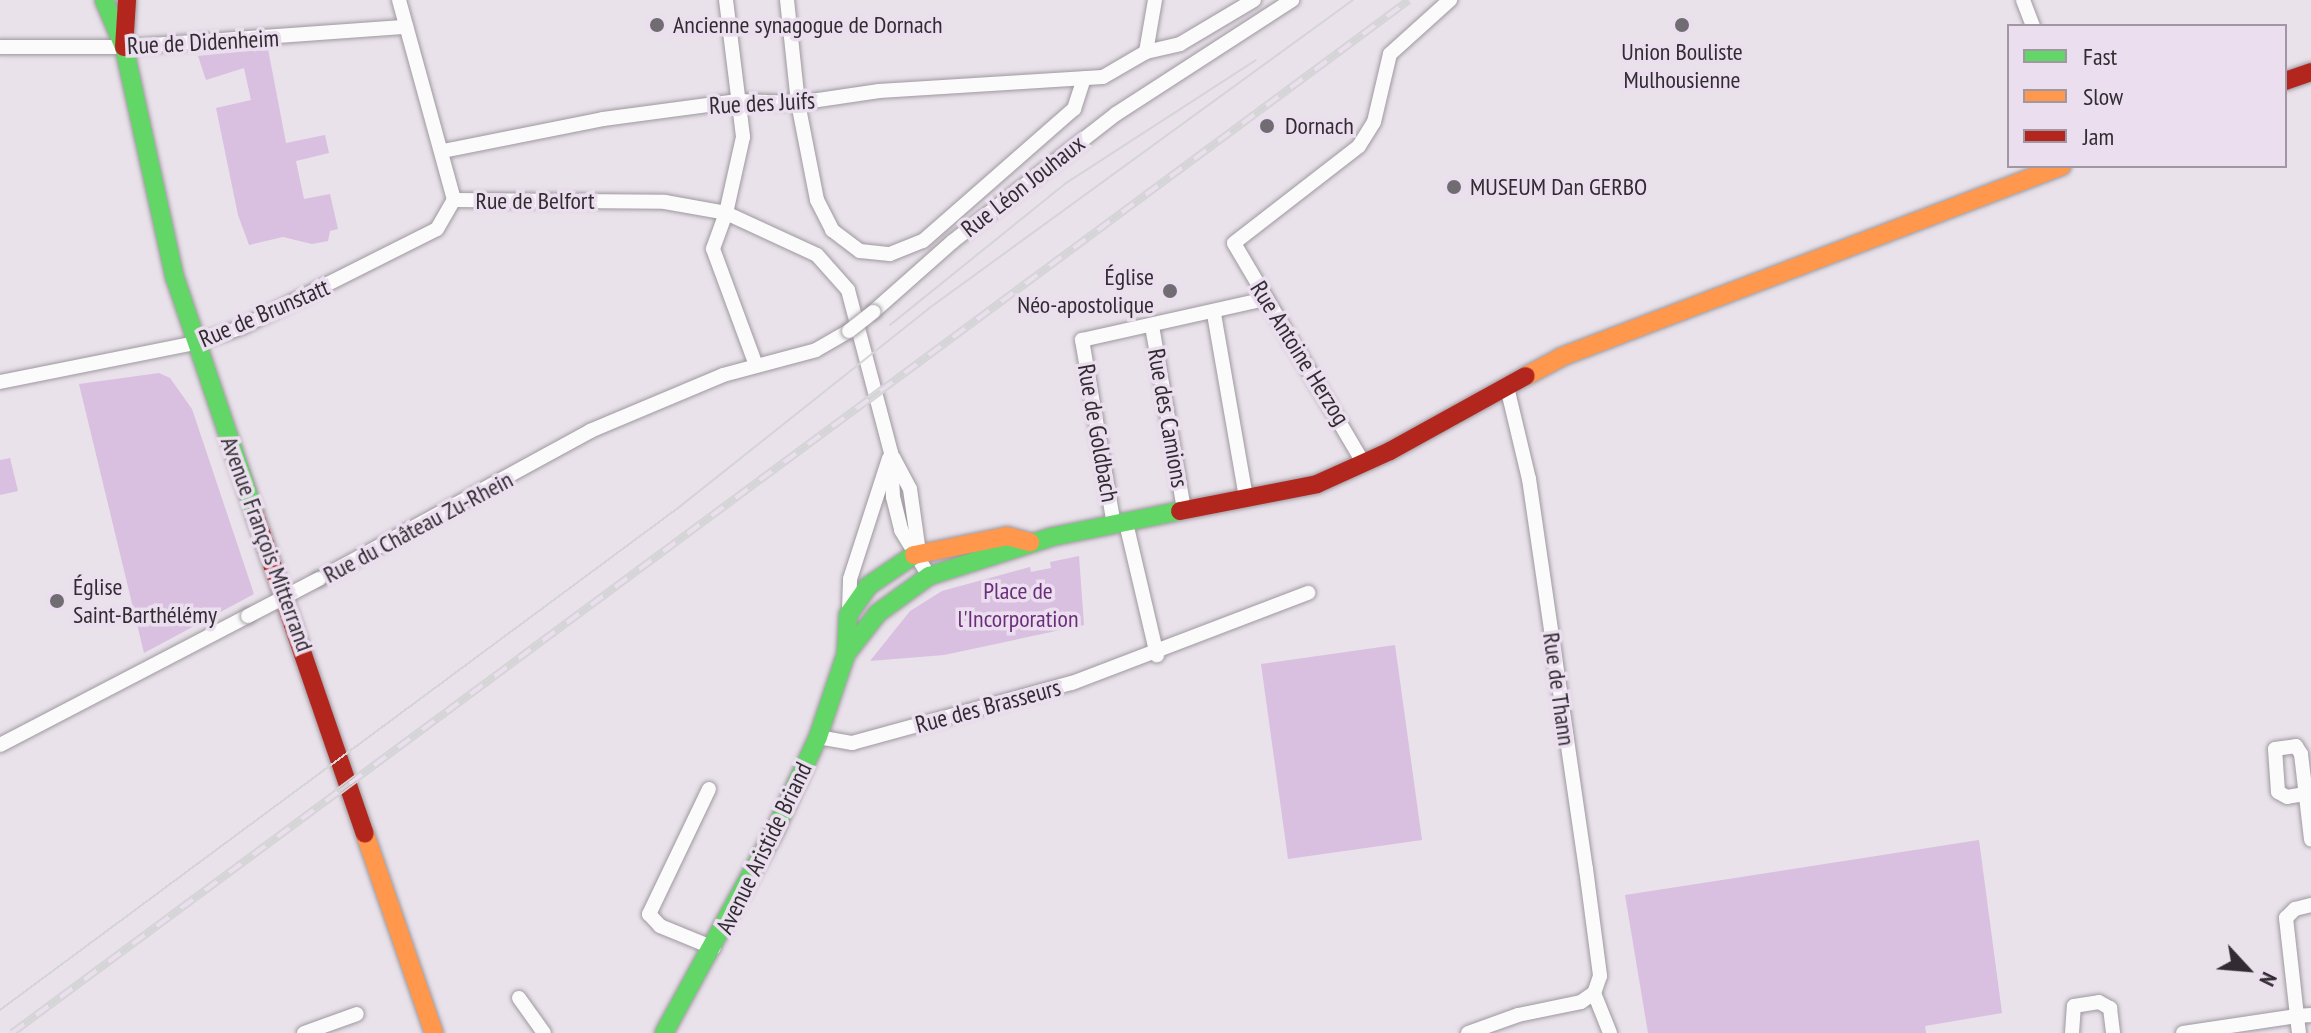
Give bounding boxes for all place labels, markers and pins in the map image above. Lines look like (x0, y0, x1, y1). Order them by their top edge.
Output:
place label: Ancienne synagogue de Dornach (673, 11, 943, 39)
marker: Ancienne synagogue de Dornach (648, 16, 666, 34)
marker: Union Bouliste Mulhousienne (1673, 16, 1691, 34)
place label: Union Bouliste Mulhousienne (1621, 38, 1743, 94)
place label: Dornach (1285, 112, 1354, 140)
marker: Dornach (1256, 115, 1278, 137)
place label: MUSEUM Dan GERBO (1470, 173, 1647, 201)
marker: MUSEUM Dan GERBO (1445, 178, 1463, 196)
place label: Église Néo-apostolique (1017, 263, 1154, 319)
marker: Église Néo-apostolique (1161, 282, 1179, 300)
place label: Église Saint-Barthélémy (73, 573, 217, 629)
marker: Église Saint-Barthélémy (48, 592, 66, 610)

